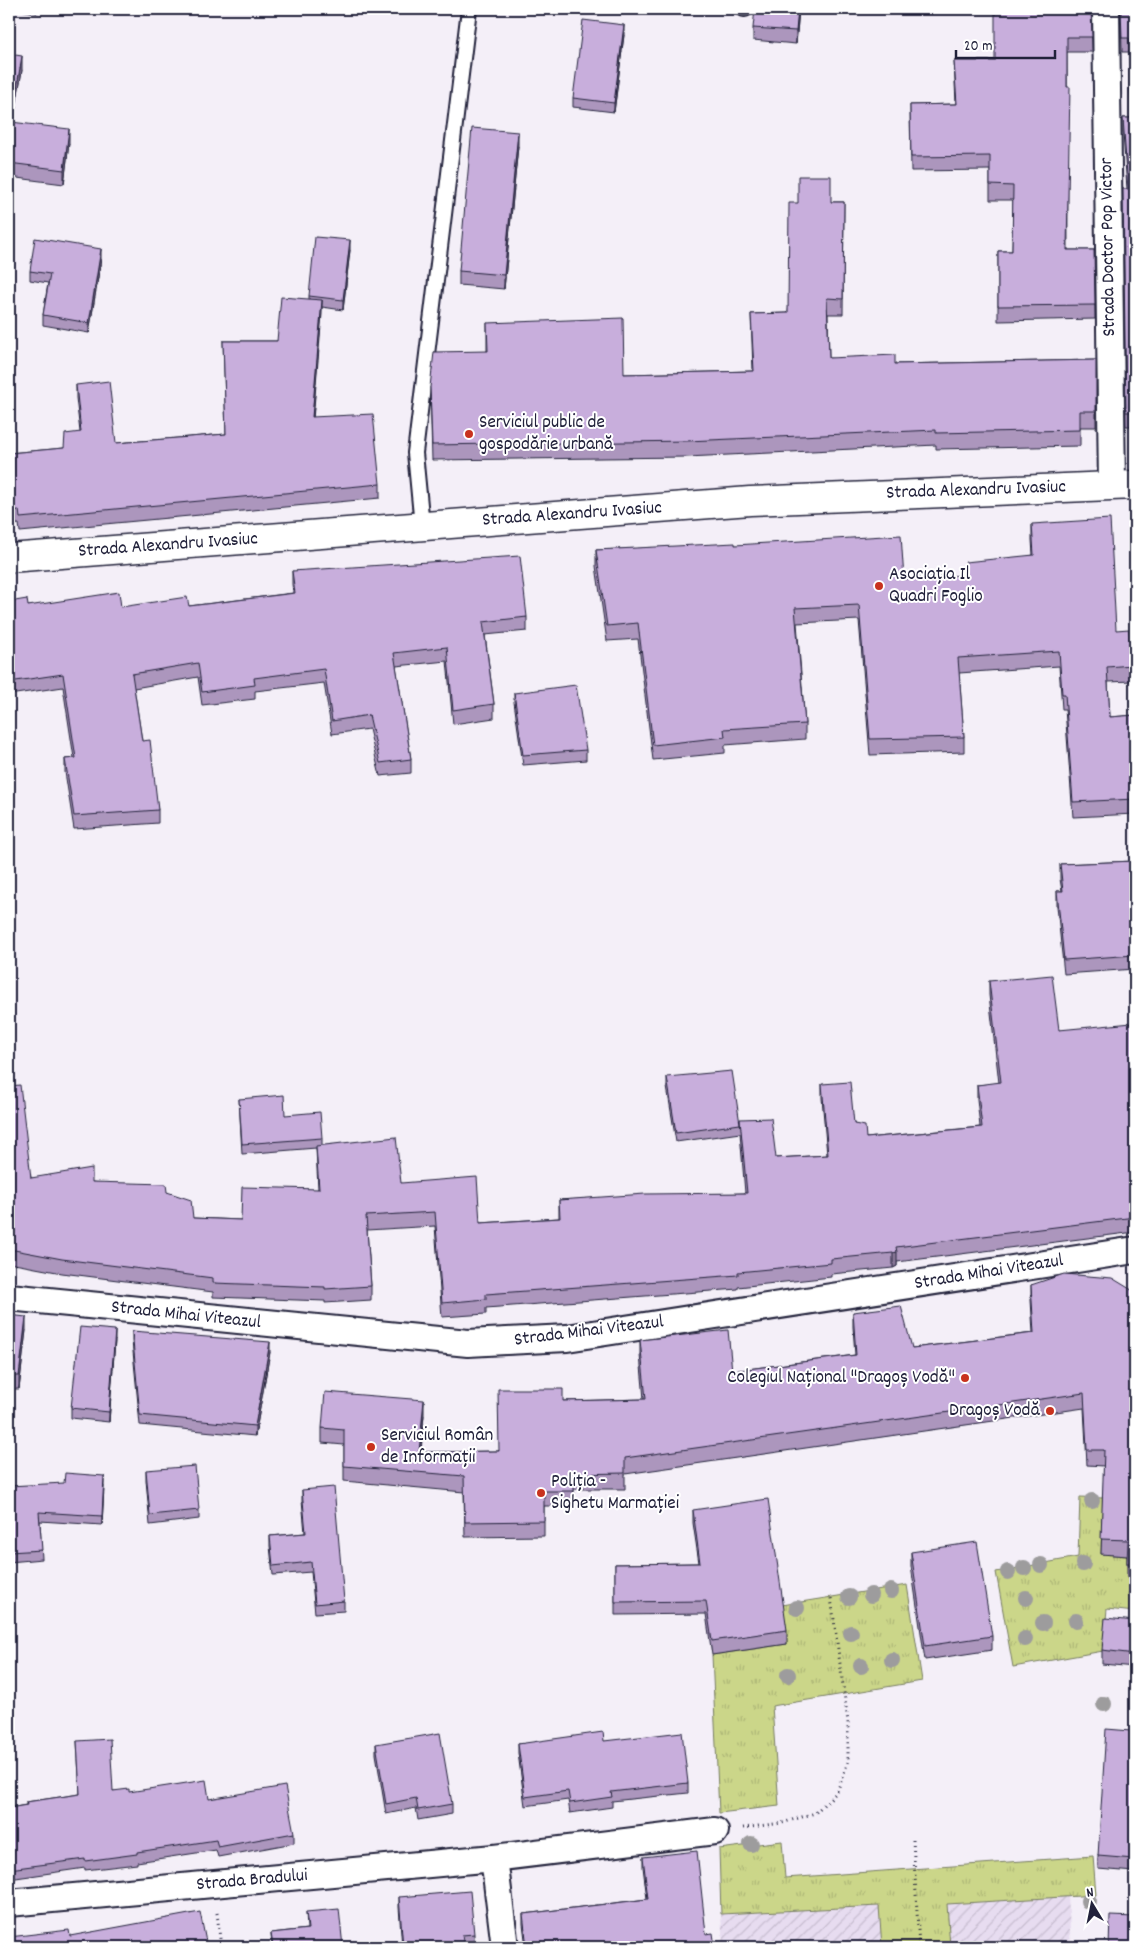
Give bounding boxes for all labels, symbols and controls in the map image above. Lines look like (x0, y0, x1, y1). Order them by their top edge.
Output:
scale bar (956, 28, 1055, 60)
text: 20 m (964, 36, 992, 58)
street label: Strada Doctor Pop Victor (1094, 157, 1124, 337)
place label: Serviciul public de gospodărie urbană (479, 410, 614, 459)
marker: Serviciul public de gospodărie urbană (463, 428, 475, 440)
street label: Strada Alexandru Ivasiuc (886, 474, 1066, 508)
street label: Strada Alexandru Ivasiuc (481, 495, 663, 535)
street label: Strada Alexandru Ivasiuc (77, 526, 259, 566)
place label: Asociația Il Quadri Foglio (889, 562, 983, 611)
marker: Asociația Il Quadri Foglio (873, 580, 885, 592)
street label: Strada Mihai Viteazul (913, 1248, 1066, 1298)
street label: Strada Mihai Viteazul (110, 1295, 263, 1337)
street label: Strada Mihai Viteazul (513, 1309, 666, 1355)
place label: Colegiul Național "Dragoș Vodă" (727, 1365, 955, 1392)
marker: Colegiul Național "Dragoș Vodă" (959, 1372, 971, 1384)
place label: Dragoș Vodă (949, 1398, 1041, 1425)
marker: Dragoș Vodă (1044, 1405, 1056, 1417)
place label: Serviciul Român de Informații (381, 1423, 493, 1472)
marker: Serviciul Român de Informații (365, 1441, 377, 1453)
place label: Poliția - Sighetu Marmației (551, 1469, 680, 1518)
marker: Poliția - Sighetu Marmației (535, 1487, 547, 1499)
street label: Strada Bradului (195, 1863, 309, 1899)
north arrow (1066, 1878, 1116, 1928)
text: N (1085, 1883, 1095, 1904)

